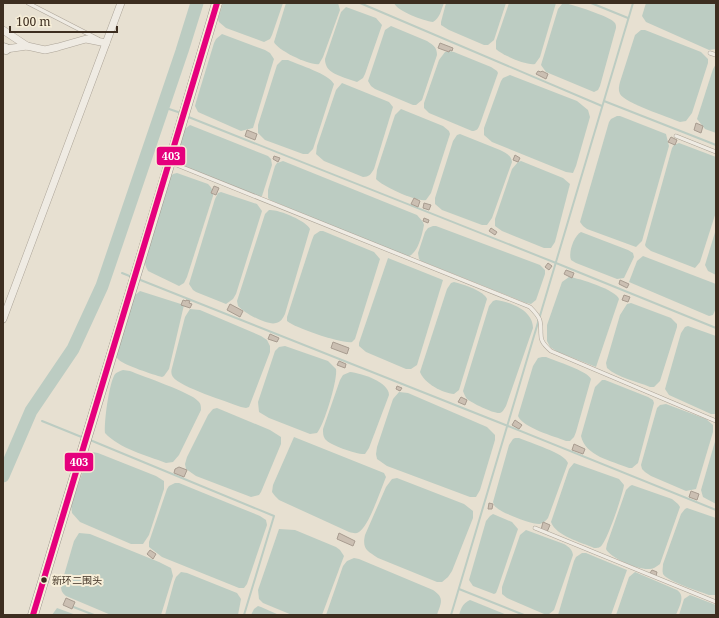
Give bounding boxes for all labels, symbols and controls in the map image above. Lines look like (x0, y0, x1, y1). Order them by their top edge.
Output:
scale bar (10, 8, 117, 34)
text: 100 m (16, 13, 51, 30)
line badge: 403 (156, 146, 186, 166)
text: 403 (162, 148, 180, 163)
line badge: 403 (64, 452, 94, 472)
text: 403 (70, 454, 88, 469)
place label: 新环二围头 (52, 573, 102, 587)
marker: 新环二围头 (39, 575, 49, 585)

